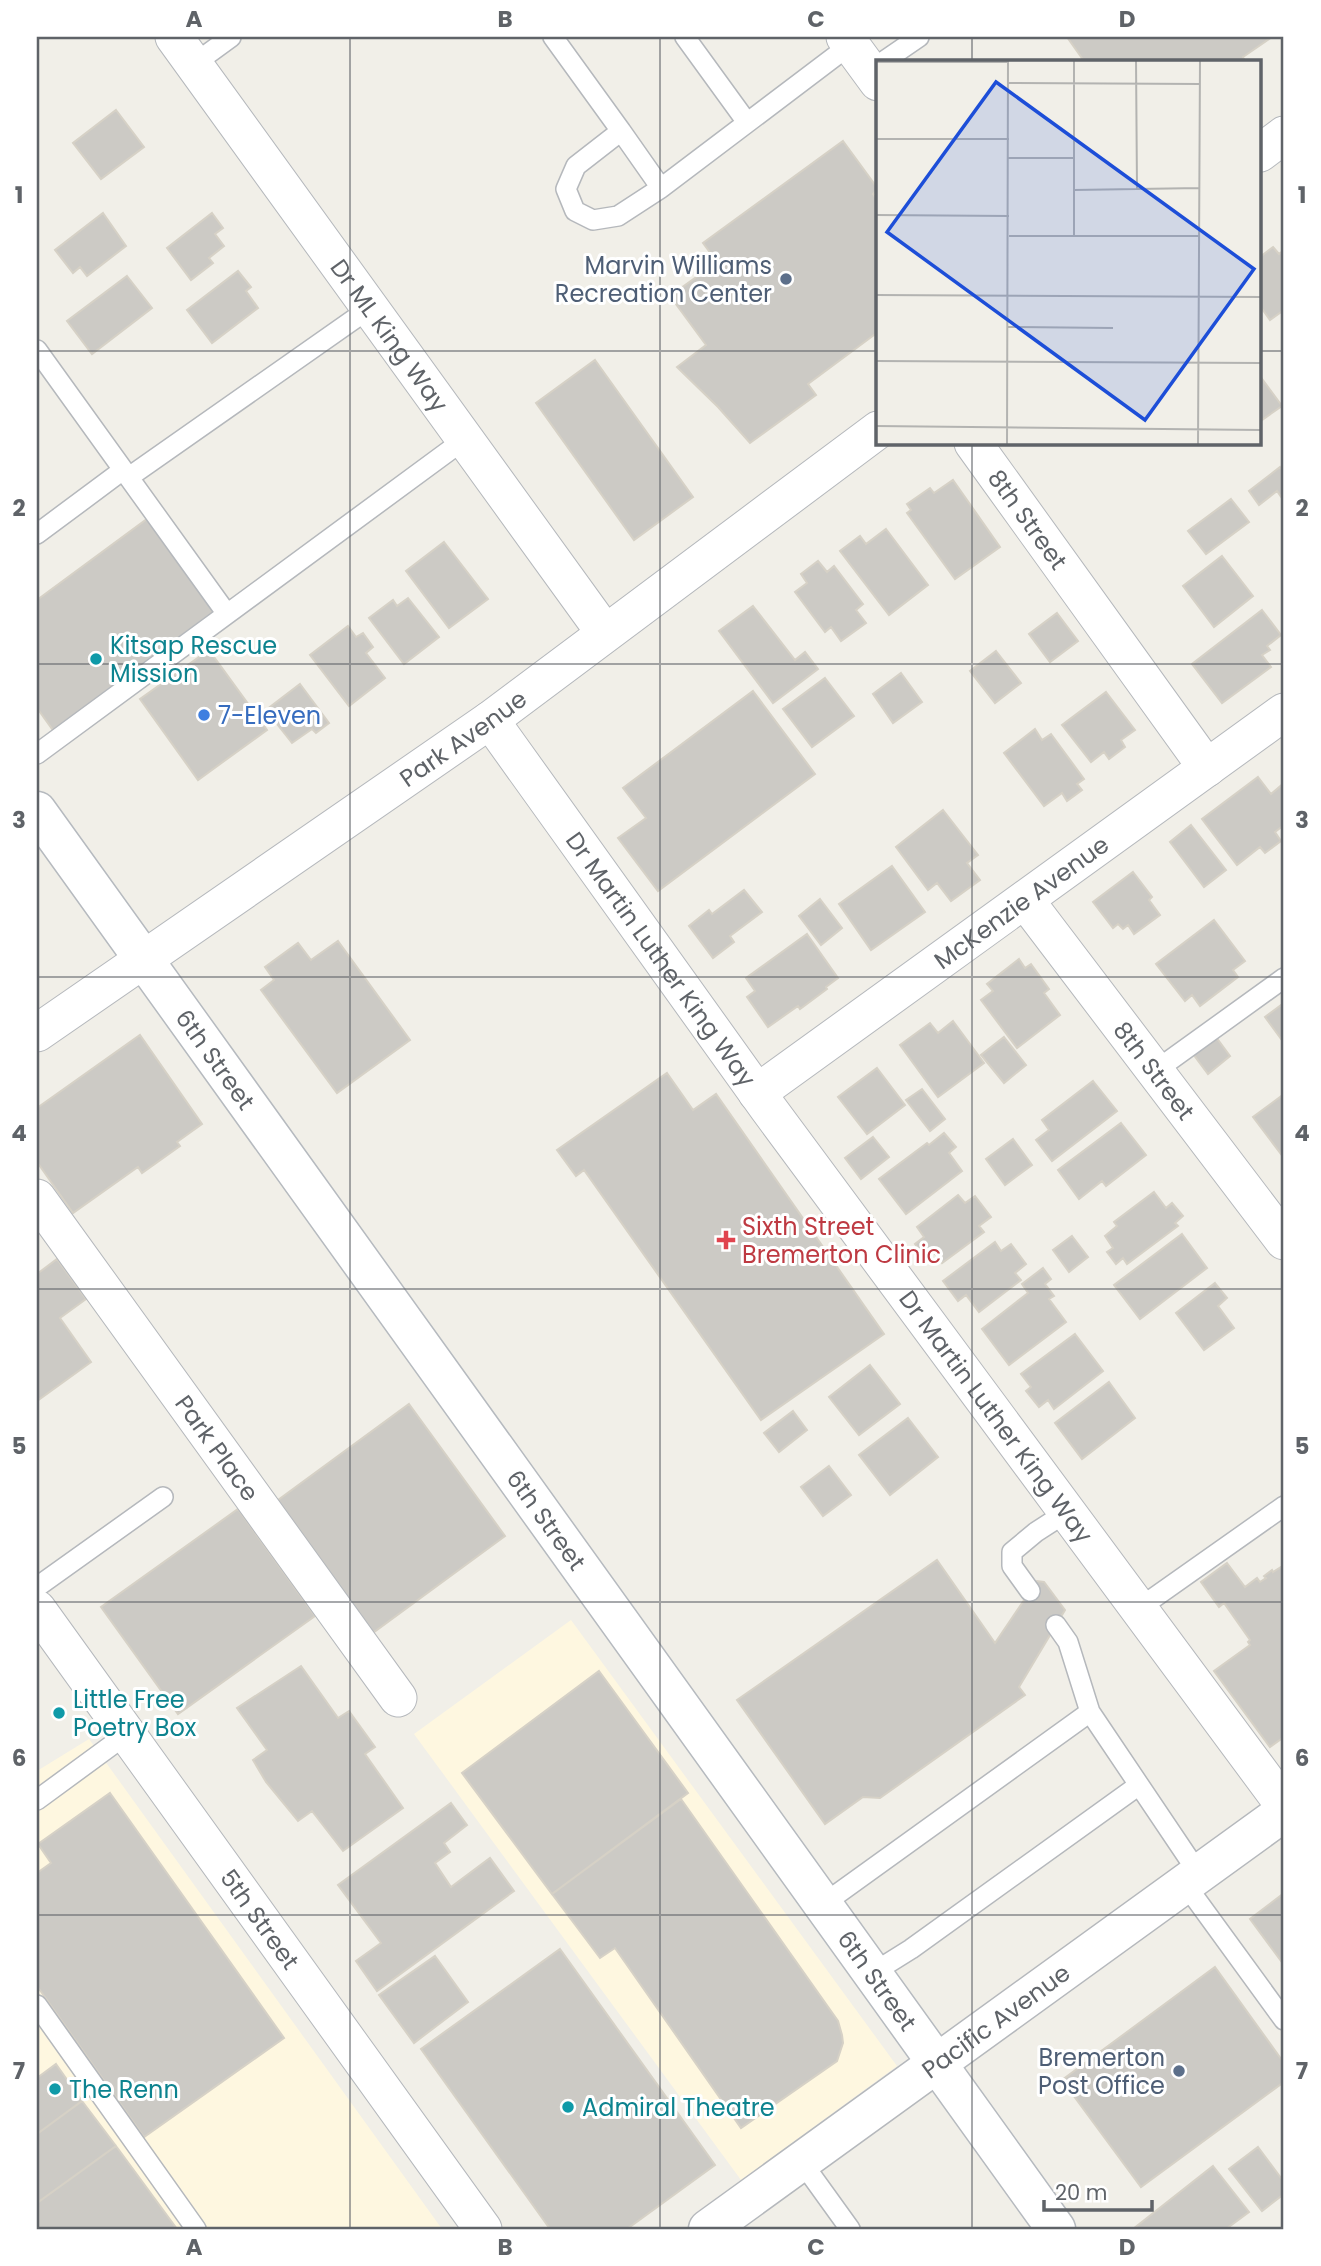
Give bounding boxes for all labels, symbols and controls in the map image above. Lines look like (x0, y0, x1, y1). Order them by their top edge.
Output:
text: A (186, 3, 203, 35)
text: B (497, 3, 513, 35)
text: C (807, 3, 825, 35)
text: D (1119, 3, 1135, 35)
inset map (876, 60, 1262, 444)
text: 1 (15, 179, 23, 211)
text: 1 (1298, 179, 1306, 211)
place label: Marvin Williams Recreation Center (555, 249, 772, 310)
street label: Dr ML King Way (323, 252, 456, 419)
marker: Marvin Williams Recreation Center (778, 271, 794, 287)
street label: 8th Street (981, 463, 1075, 576)
text: 2 (12, 492, 26, 524)
text: 2 (1295, 492, 1309, 524)
place label: Kitsap Rescue Mission (110, 629, 277, 690)
marker: Kitsap Rescue Mission (88, 651, 104, 667)
street label: Park Avenue (393, 682, 533, 794)
place label: 7-Eleven (218, 699, 321, 732)
marker: 7-Eleven (196, 707, 212, 723)
text: 3 (12, 804, 26, 836)
text: 3 (1295, 804, 1309, 836)
street label: Dr Martin Luther King Way (559, 825, 764, 1093)
street label: McKenzie Avenue (927, 828, 1115, 976)
street label: 6th Street (168, 1003, 263, 1116)
street label: 8th Street (1106, 1014, 1203, 1127)
text: 4 (11, 1117, 27, 1149)
text: 4 (1294, 1117, 1310, 1149)
place label: Sixth Street Bremerton Clinic (742, 1210, 941, 1271)
marker: Sixth Street Bremerton Clinic (716, 1230, 736, 1250)
street label: Dr Martin Luther King Way (892, 1283, 1101, 1550)
street label: Park Place (168, 1388, 267, 1507)
text: 5 (12, 1430, 26, 1462)
text: 5 (1295, 1430, 1309, 1462)
street label: 6th Street (499, 1463, 594, 1577)
place label: Little Free Poetry Box (73, 1683, 197, 1744)
marker: Little Free Poetry Box (51, 1705, 67, 1721)
text: 6 (12, 1742, 26, 1774)
text: 6 (1295, 1742, 1309, 1774)
street label: 5th Street (213, 1862, 307, 1976)
street label: 6th Street (830, 1924, 925, 2037)
street label: Pacific Avenue (915, 1956, 1076, 2086)
place label: Bremerton Post Office (1038, 2041, 1165, 2102)
text: 7 (13, 2055, 25, 2087)
text: 7 (1296, 2055, 1308, 2087)
marker: Bremerton Post Office (1171, 2063, 1187, 2079)
place label: The Renn (69, 2073, 179, 2106)
marker: The Renn (47, 2081, 63, 2097)
place label: Admiral Theatre (582, 2091, 775, 2124)
marker: Admiral Theatre (560, 2099, 576, 2115)
scale bar (1044, 2168, 1153, 2212)
text: 20 m (1055, 2178, 1108, 2207)
text: A (186, 2231, 203, 2263)
text: B (497, 2231, 513, 2263)
text: C (807, 2231, 825, 2263)
text: D (1119, 2231, 1135, 2263)

